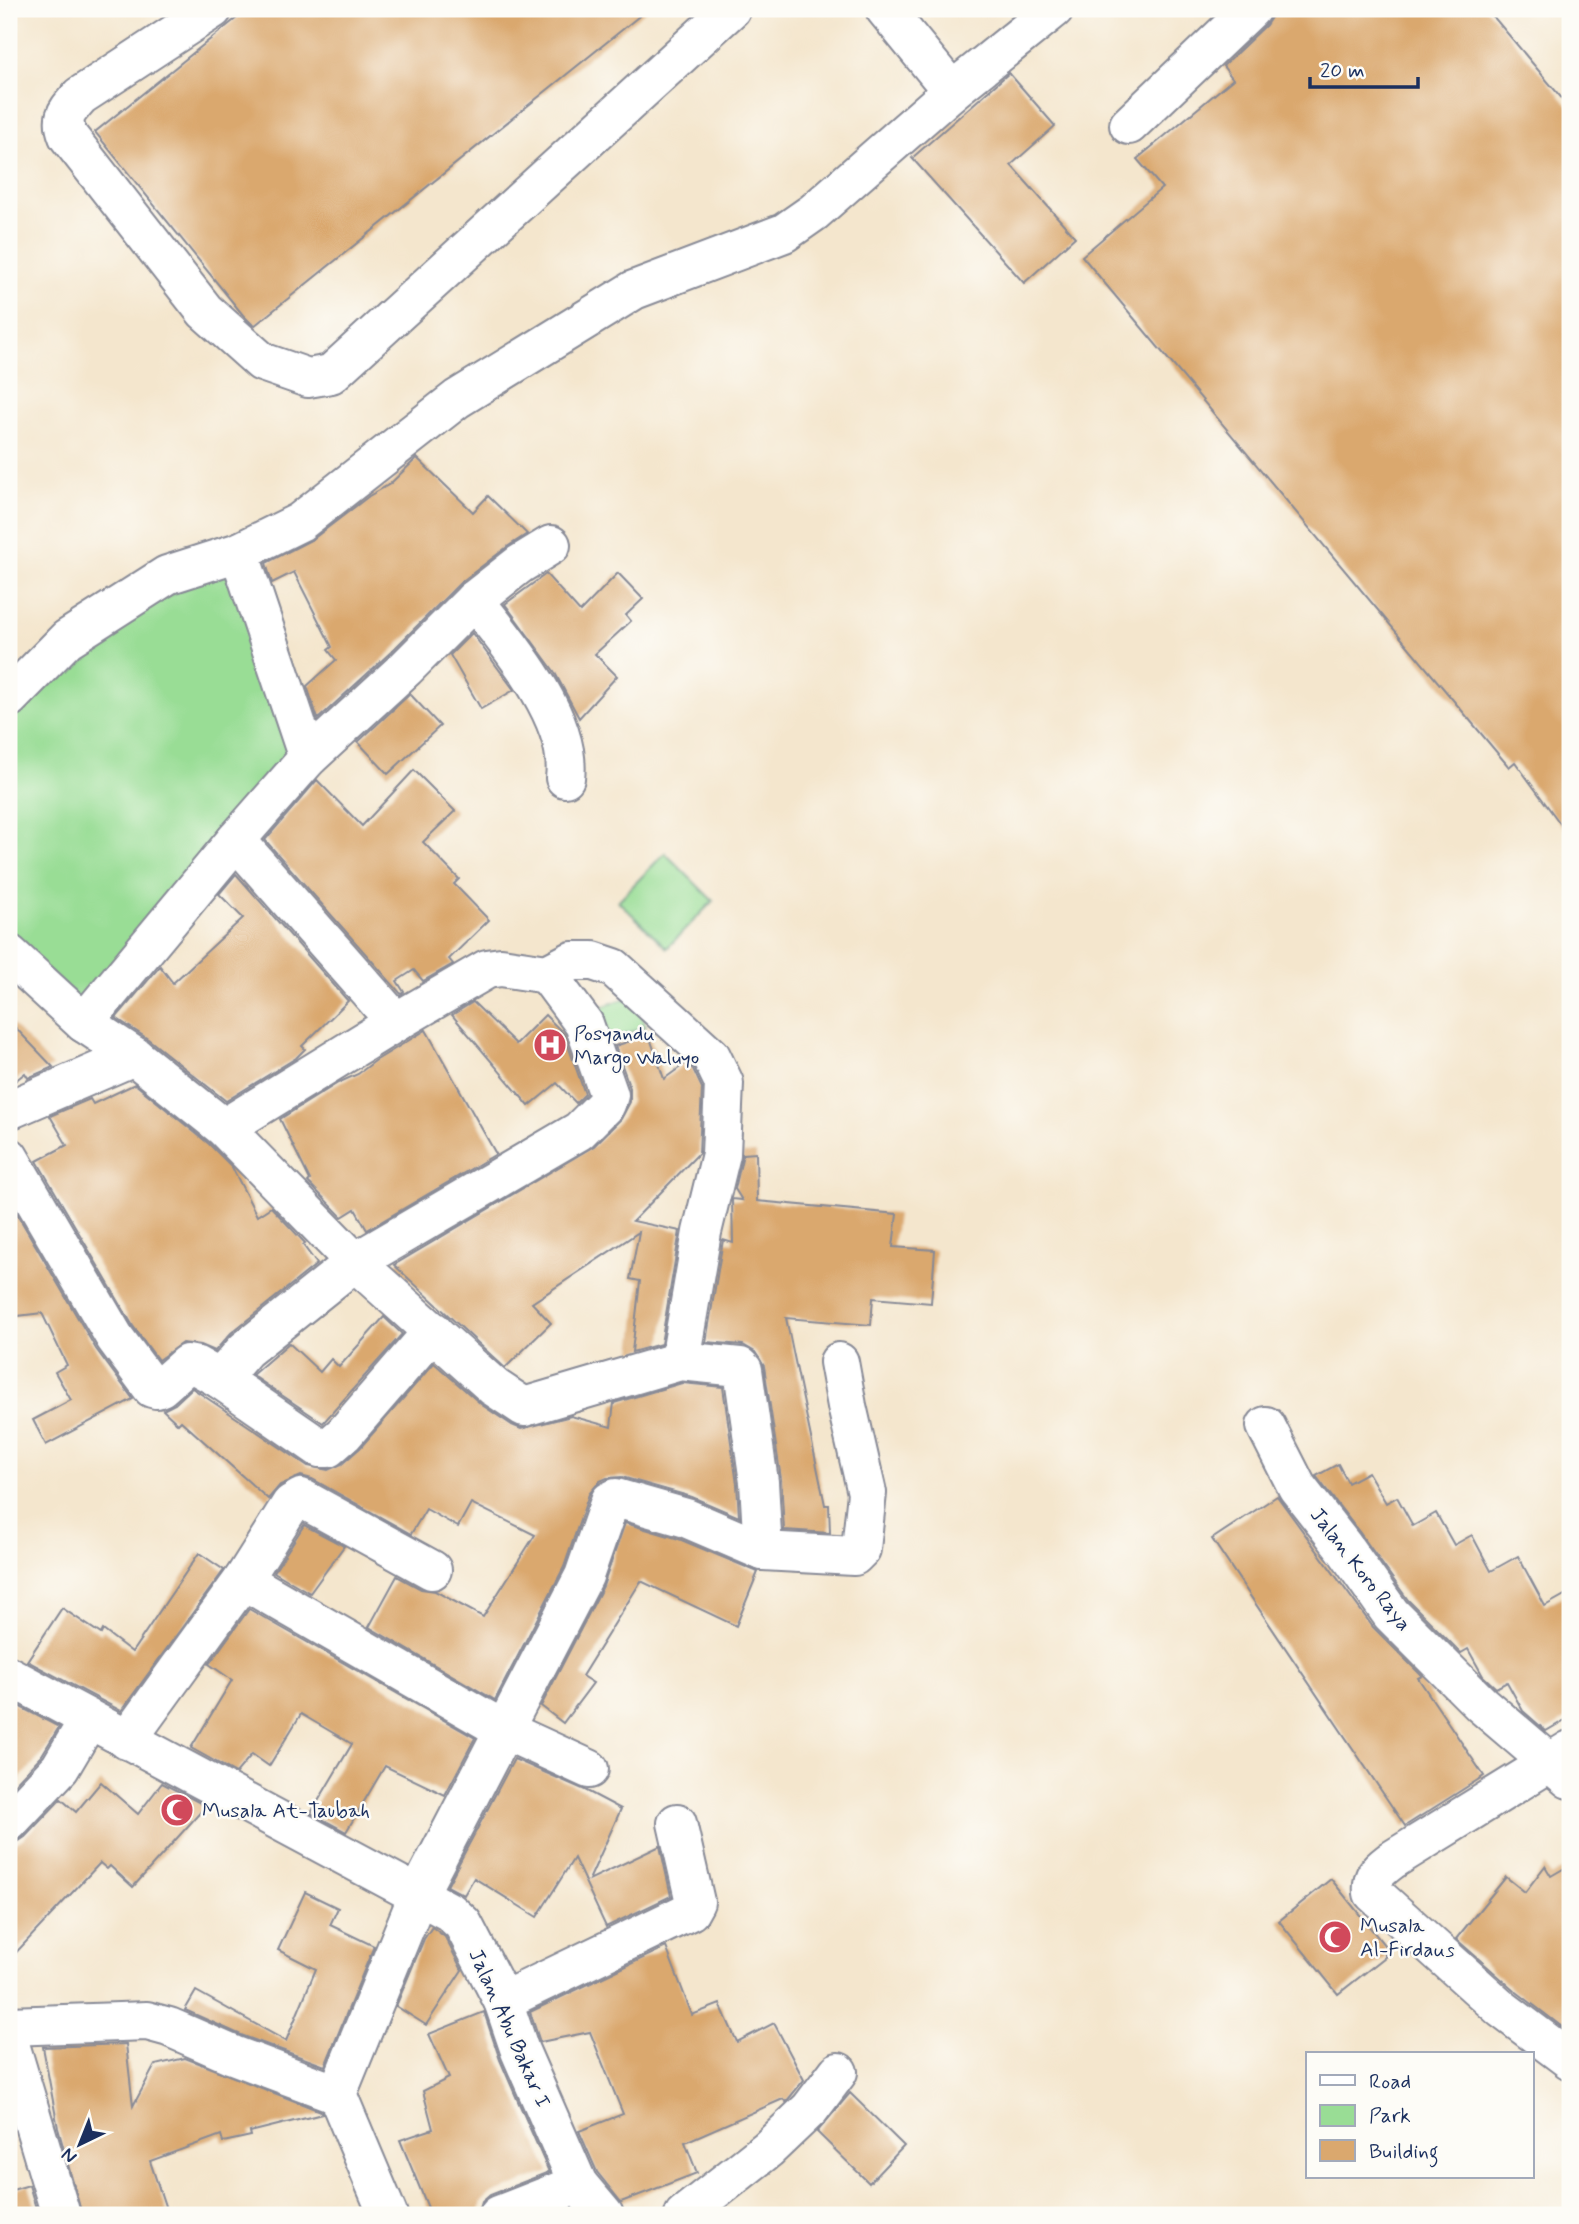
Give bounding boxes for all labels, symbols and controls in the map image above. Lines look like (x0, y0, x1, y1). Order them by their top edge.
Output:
scale bar (1310, 46, 1418, 90)
text: 20 m (1320, 57, 1365, 85)
place label: Posyandu Margo Waluyo (574, 1020, 699, 1073)
hospital icon: Posyandu Margo Waluyo (531, 1026, 569, 1064)
street label: Jalan Koro Raya (1303, 1502, 1417, 1637)
mosque icon: Musala At-Taubah (158, 1791, 196, 1829)
place label: Musala At-Taubah (202, 1797, 370, 1825)
place label: Musala Al-Firdaus (1360, 1912, 1455, 1964)
mosque icon: Musala Al-Firdaus (1316, 1918, 1354, 1956)
street label: Jalan Abu Bakar I (461, 1945, 557, 2112)
legend (1306, 2052, 1534, 2178)
text: Road (1369, 2068, 1411, 2096)
text: Park (1369, 2102, 1411, 2130)
north arrow (46, 2108, 116, 2178)
text: Building (1369, 2138, 1439, 2168)
text: N (56, 2142, 83, 2169)

